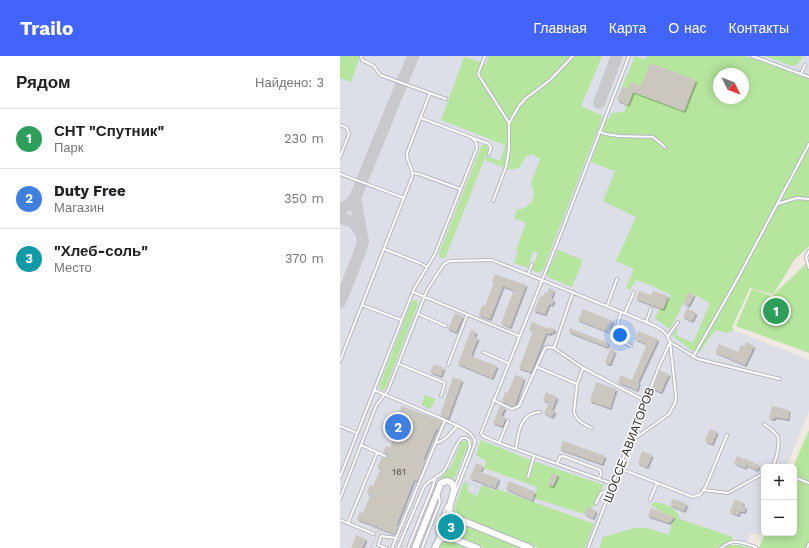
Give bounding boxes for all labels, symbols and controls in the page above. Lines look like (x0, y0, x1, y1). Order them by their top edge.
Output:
text: Trailo (20, 17, 73, 40)
text: Главная (534, 20, 587, 36)
text: Карта (609, 20, 646, 36)
text: О нас (668, 20, 707, 36)
text: Контакты (729, 20, 789, 36)
north arrow (713, 68, 749, 104)
text: Рядом (16, 72, 71, 92)
text: Найдено: 3 (255, 75, 324, 90)
text: СНТ "Спутник" (54, 122, 164, 140)
text: 1 (26, 131, 32, 146)
text: 230 m (284, 131, 324, 146)
text: Парк (54, 140, 84, 155)
text: Duty Free (54, 182, 126, 200)
text: 2 (25, 191, 33, 206)
text: 350 m (284, 191, 324, 206)
text: Магазин (54, 200, 104, 215)
text: "Хлеб-соль" (54, 242, 148, 260)
text: 3 (25, 251, 33, 266)
text: 370 m (285, 251, 324, 266)
text: Место (54, 260, 92, 275)
pin: 1 (763, 296, 789, 326)
your location (610, 325, 630, 345)
street label: ШОССЕ АВИАТОРОВ (600, 385, 658, 505)
pin: 2 (385, 412, 411, 442)
map controls (761, 464, 797, 536)
button: + (761, 464, 797, 500)
house number: 161 (392, 466, 406, 477)
button: − (761, 500, 797, 536)
pin: 3 (438, 512, 464, 542)

